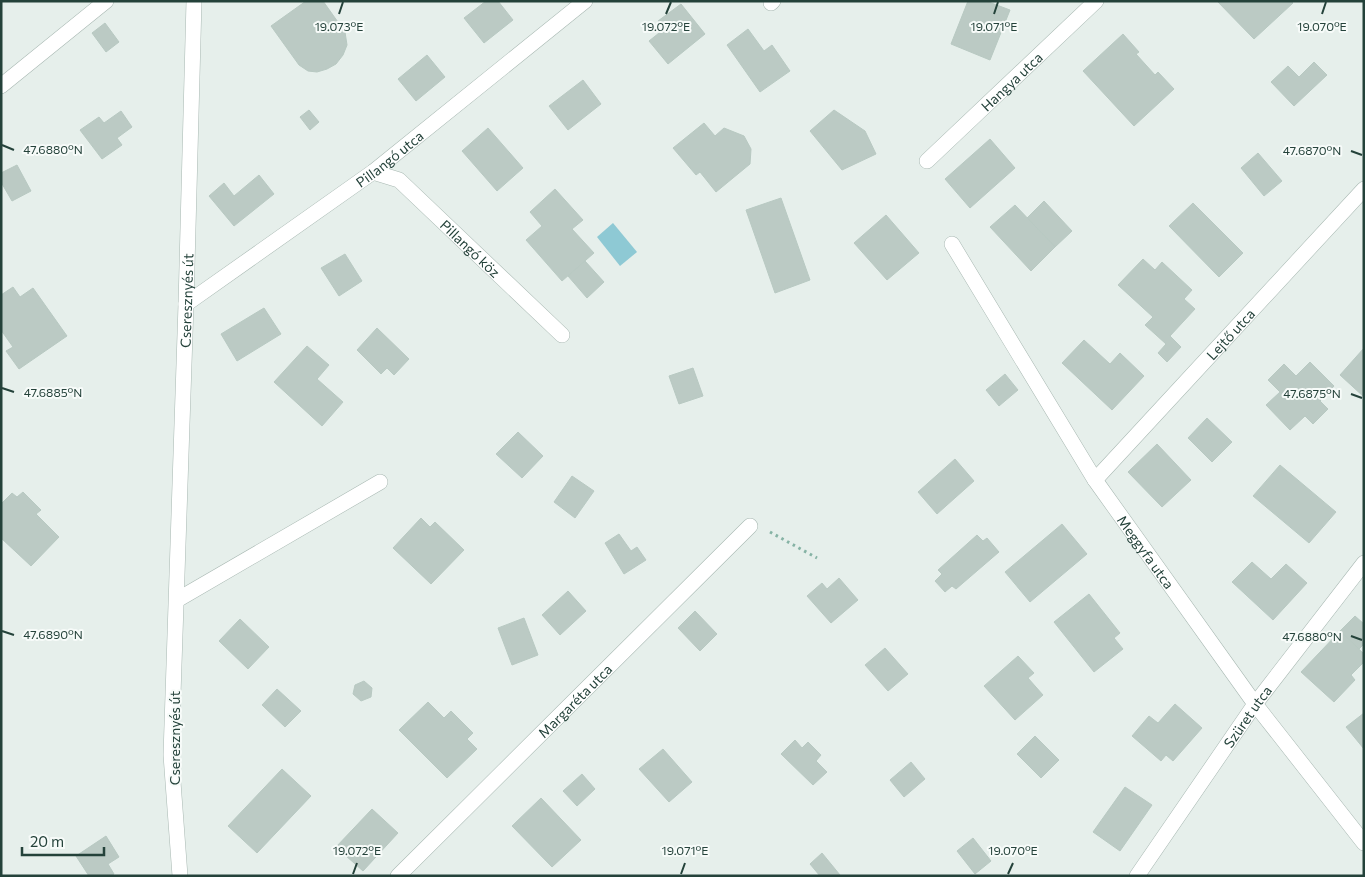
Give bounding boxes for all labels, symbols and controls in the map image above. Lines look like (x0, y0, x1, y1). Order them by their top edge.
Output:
text: 19.073°E (315, 19, 363, 33)
text: 19.072°E (642, 19, 690, 33)
text: 19.071°E (971, 19, 1017, 33)
text: 19.070°E (1297, 19, 1347, 33)
street label: Hangya utca (977, 48, 1046, 114)
street label: Pillangó utca (352, 127, 426, 190)
text: 47.6880°N (23, 142, 83, 156)
text: 47.6870°N (1283, 143, 1341, 157)
street label: Pillangó köz (437, 216, 504, 280)
street label: Cseresznyés út (176, 253, 196, 348)
street label: Lejtő utca (1202, 305, 1258, 363)
text: 47.6885°N (24, 385, 82, 399)
text: 47.6875°N (1283, 386, 1341, 400)
street label: Meggyfa utca (1114, 512, 1178, 592)
text: 47.6890°N (23, 627, 83, 641)
text: 47.6880°N (1282, 629, 1342, 643)
street label: Margaréta utca (534, 660, 615, 741)
street label: Szüret utca (1219, 682, 1275, 750)
street label: Cseresznyés út (166, 691, 183, 785)
scale bar (22, 824, 105, 856)
text: 20 m (30, 832, 64, 850)
text: 19.072°E (333, 843, 381, 857)
text: 19.071°E (662, 843, 708, 857)
text: 19.070°E (988, 843, 1038, 857)

